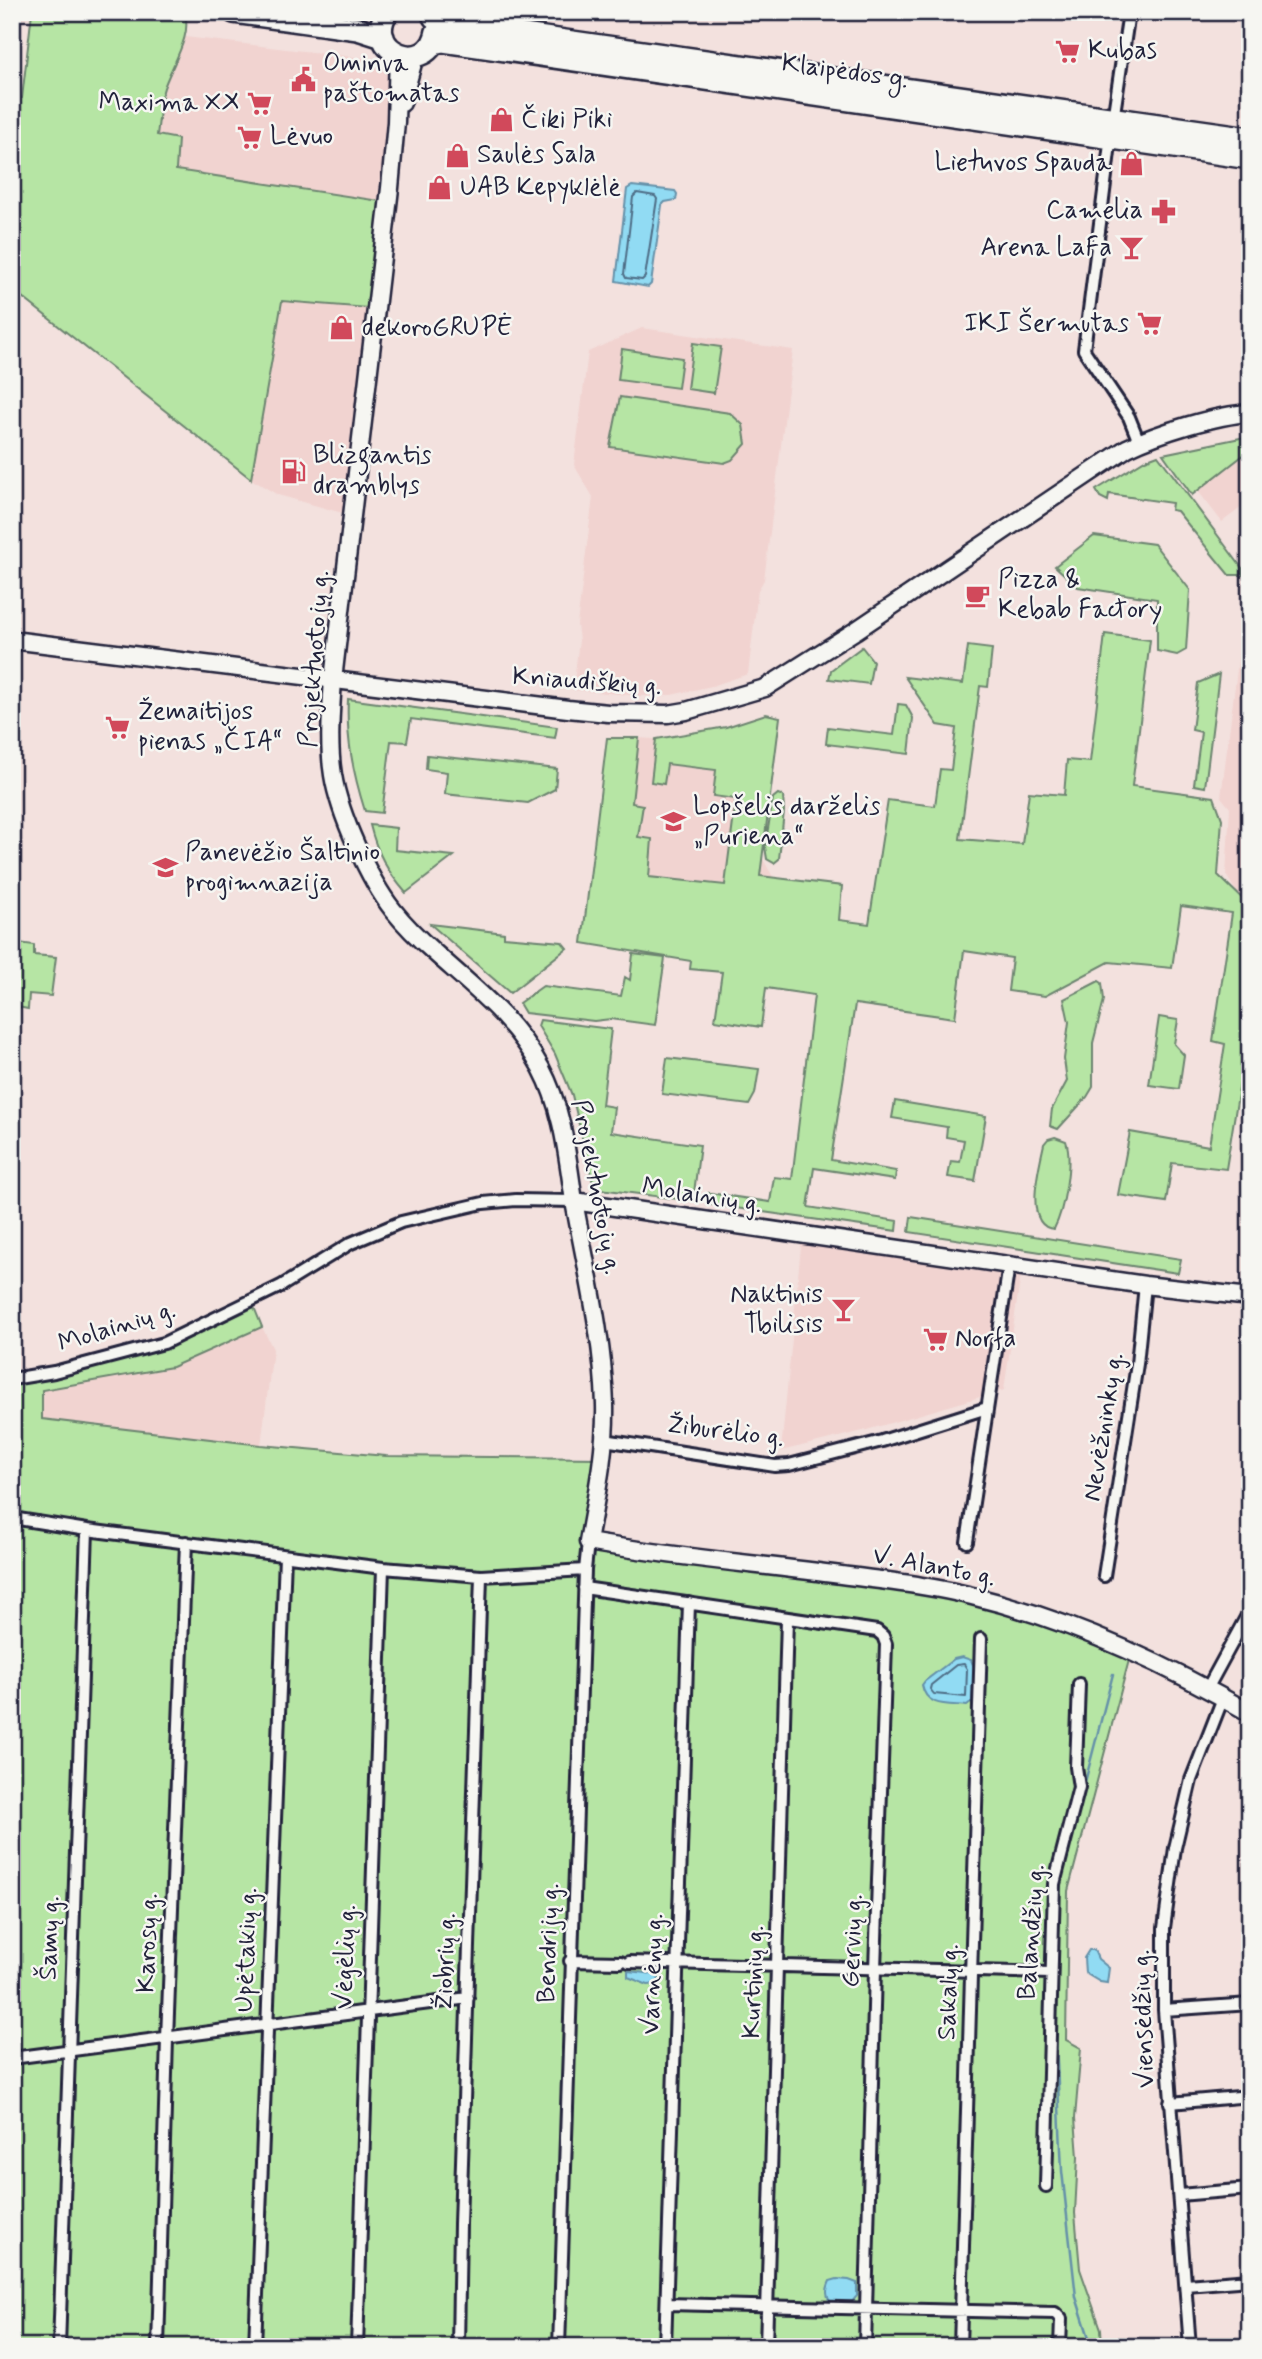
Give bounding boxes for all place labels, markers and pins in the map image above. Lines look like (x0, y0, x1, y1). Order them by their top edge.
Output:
place label: Kubas (1088, 34, 1157, 68)
supermarket icon: Kubas (1054, 37, 1082, 65)
place label: Ominva paštomatas (323, 47, 459, 111)
public building icon: Ominva paštomatas (289, 65, 317, 93)
place label: Maxima XX (99, 86, 240, 120)
supermarket icon: Maxima XX (246, 89, 274, 117)
place label: Čiki Piki (521, 103, 612, 137)
shop icon: Čiki Piki (487, 106, 515, 134)
place label: Lėvuo (270, 120, 333, 154)
supermarket icon: Lėvuo (236, 123, 264, 151)
place label: Saulės Sala (477, 138, 596, 172)
shop icon: Saulės Sala (443, 141, 471, 169)
place label: Lietuvos Spauda (934, 146, 1111, 180)
shop icon: Lietuvos Spauda (1117, 149, 1145, 177)
place label: UAB Kepyklėlė (460, 171, 621, 205)
shop icon: UAB Kepyklėlė (426, 174, 454, 202)
place label: Camelia (1046, 194, 1143, 228)
pharmacy icon: Camelia (1149, 197, 1177, 225)
place label: Arena LaFa (980, 231, 1112, 265)
bar icon: Arena LaFa (1118, 234, 1146, 262)
place label: IKI Šermutas (964, 307, 1129, 341)
supermarket icon: IKI Šermutas (1135, 310, 1163, 338)
place label: dekoroGRUPĖ (362, 311, 512, 345)
shop icon: dekoroGRUPĖ (328, 314, 356, 342)
place label: Blizgantis dramblys (313, 439, 431, 503)
fuel station icon: Blizgantis dramblys (279, 457, 307, 485)
place label: Pizza & Kebab Factory (998, 563, 1162, 627)
cafe icon: Pizza & Kebab Factory (964, 581, 992, 609)
place label: Žemaitijos pienas „ČIA“ (138, 695, 282, 759)
supermarket icon: Žemaitijos pienas „ČIA“ (104, 713, 132, 741)
place label: Lopšelis darželis „Puriena“ (693, 790, 881, 854)
school or university icon: Lopšelis darželis „Puriena“ (659, 808, 687, 836)
place label: Panevėžio Šaltinio progimnazija (185, 836, 380, 900)
school or university icon: Panevėžio Šaltinio progimnazija (151, 854, 179, 882)
place label: Naktinis Tbilisis (730, 1278, 823, 1342)
bar icon: Naktinis Tbilisis (829, 1296, 857, 1324)
place label: Norfa (955, 1322, 1016, 1356)
supermarket icon: Norfa (921, 1325, 949, 1353)

